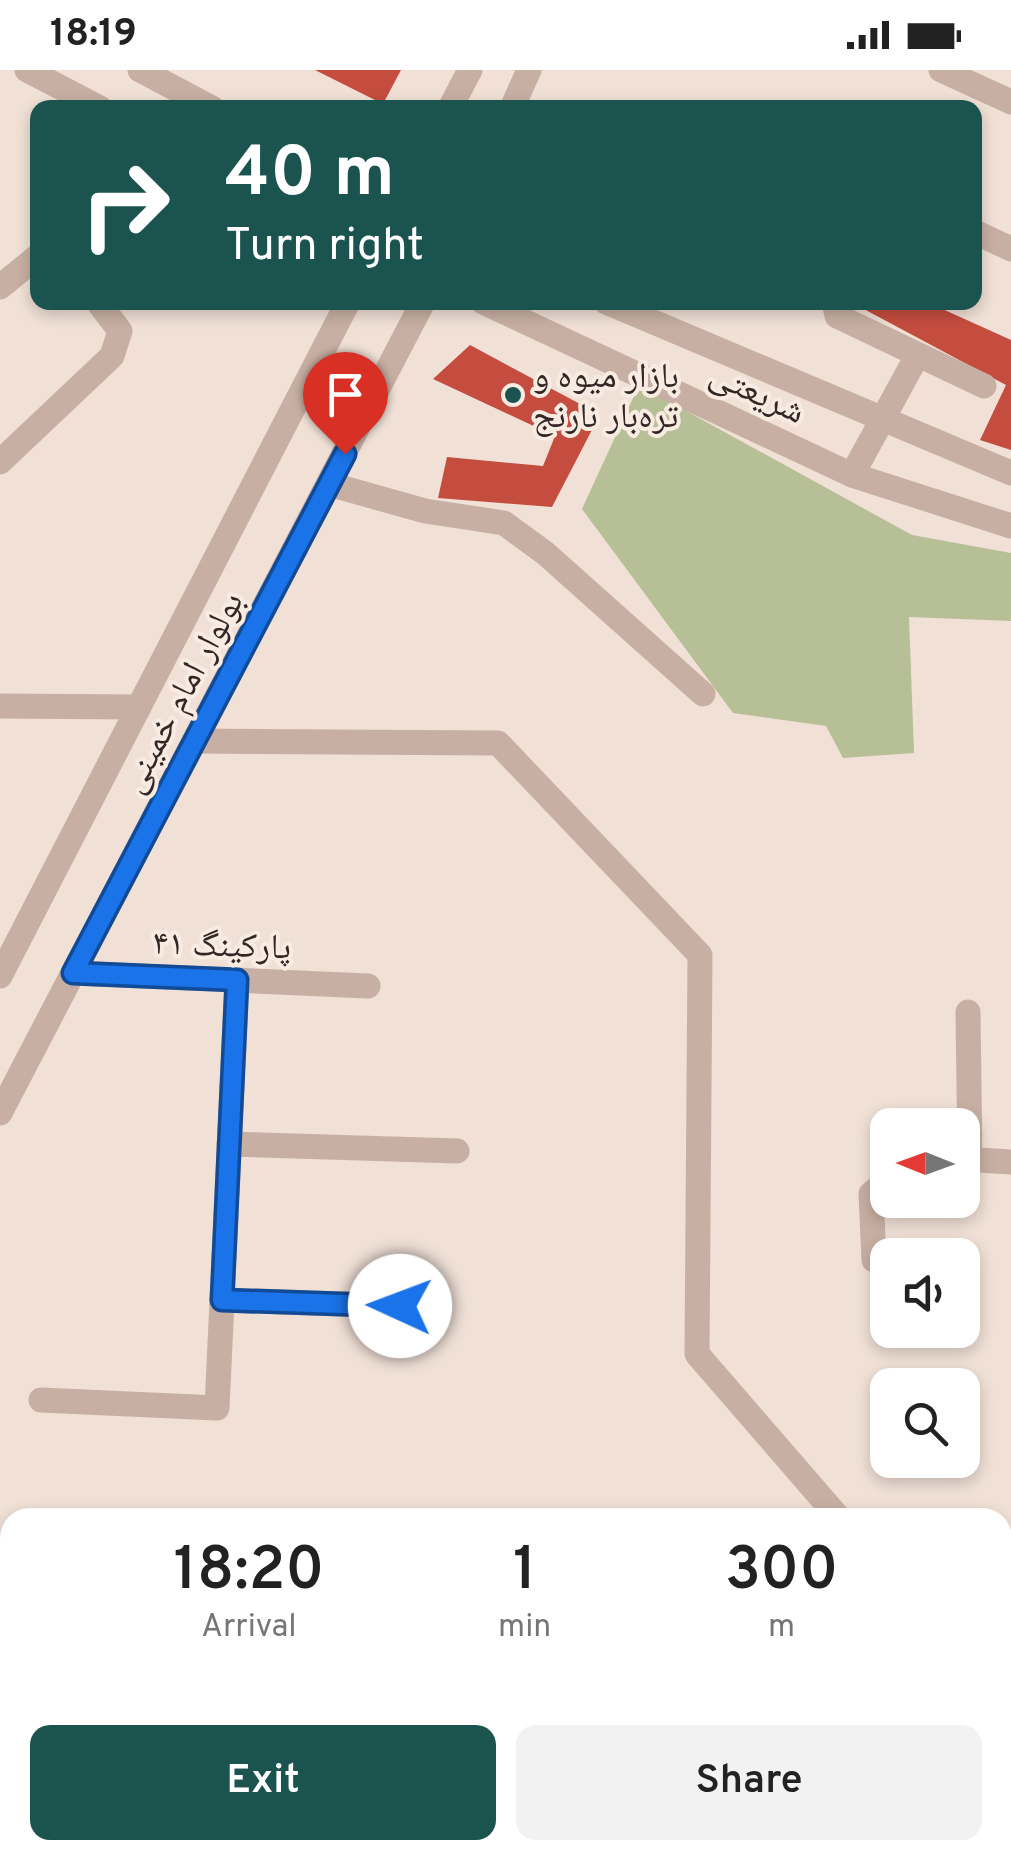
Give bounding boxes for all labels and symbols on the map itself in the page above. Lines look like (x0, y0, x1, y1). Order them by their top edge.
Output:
pin (303, 352, 388, 455)
street label: شریعتی (702, 354, 811, 436)
place label: بازار میوه و تره‌بار نارنج (533, 356, 679, 440)
marker: بازار میوه و تره‌بار نارنج (502, 384, 524, 406)
street label: بولوار امام خمینی (112, 585, 255, 802)
street label: پارکینگ ۴۱ (152, 923, 292, 971)
north arrow (870, 1108, 980, 1218)
position arrow (348, 1254, 452, 1358)

